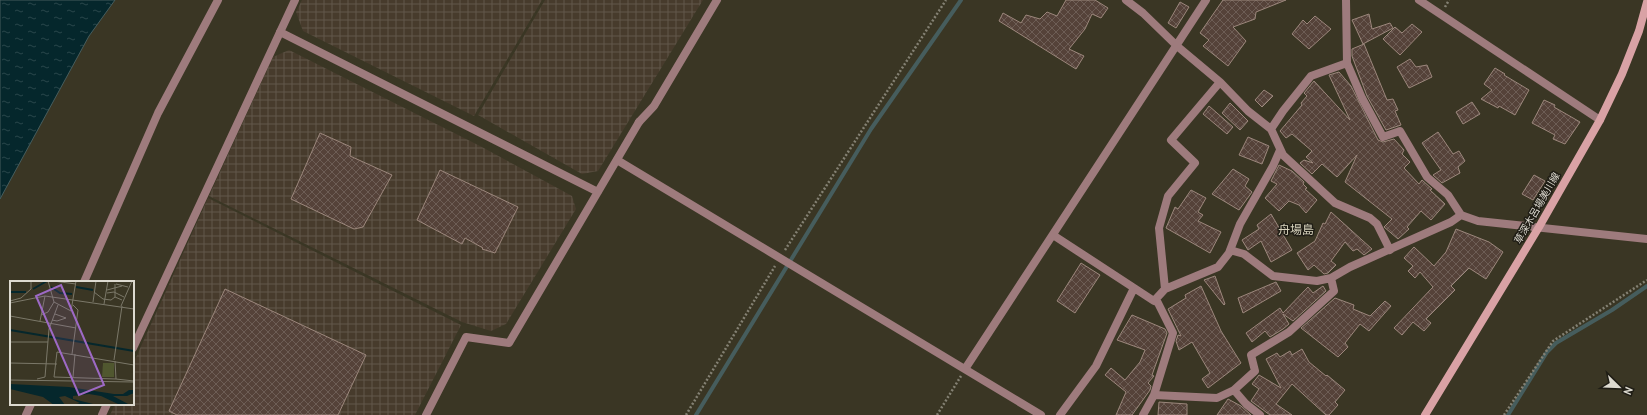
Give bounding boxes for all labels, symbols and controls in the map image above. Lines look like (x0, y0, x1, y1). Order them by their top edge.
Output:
street label: 草深木呂場美川線 (1511, 170, 1563, 246)
district label: 舟場島 (1278, 222, 1314, 237)
inset map (10, 281, 134, 405)
north arrow (1599, 367, 1639, 407)
text: N (1620, 385, 1636, 397)

